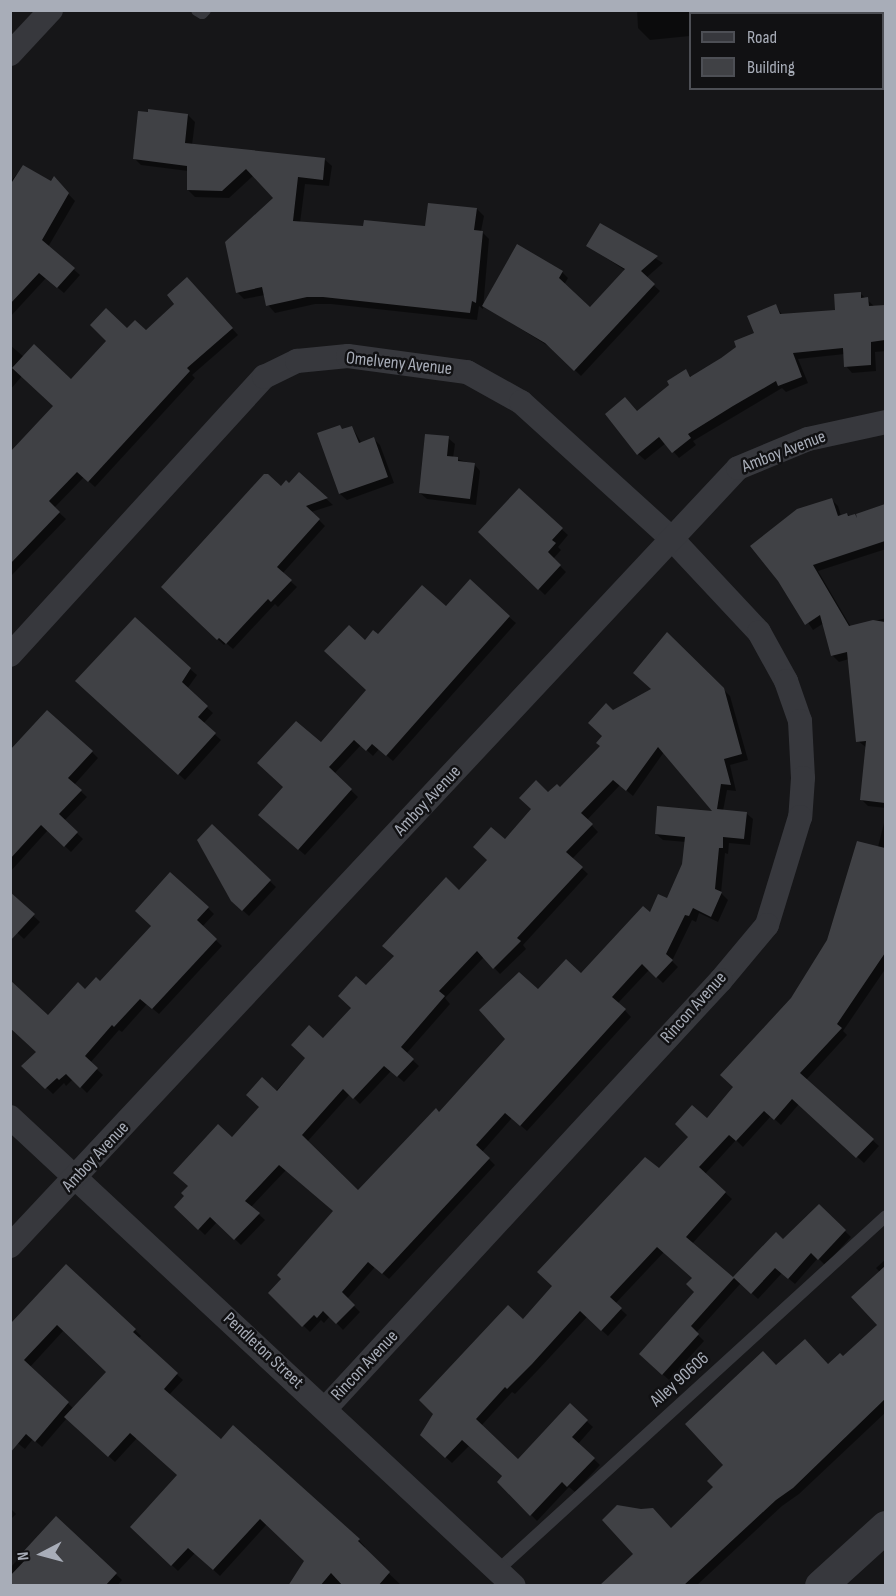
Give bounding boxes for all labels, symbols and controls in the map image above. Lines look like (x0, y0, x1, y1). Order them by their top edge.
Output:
legend (689, 12, 884, 90)
text: Road (747, 27, 777, 48)
text: Building (747, 57, 795, 78)
street label: Omelveny Avenue (345, 348, 453, 380)
street label: Amboy Avenue (739, 426, 829, 478)
street label: Amboy Avenue (390, 761, 466, 841)
street label: Rincon Avenue (656, 968, 732, 1048)
street label: Amboy Avenue (58, 1117, 134, 1197)
street label: Pendleton Street (218, 1308, 308, 1394)
street label: Rincon Avenue (327, 1326, 403, 1406)
street label: Alley 90606 (646, 1348, 714, 1412)
north arrow (12, 1524, 72, 1584)
text: N (14, 1551, 33, 1561)

